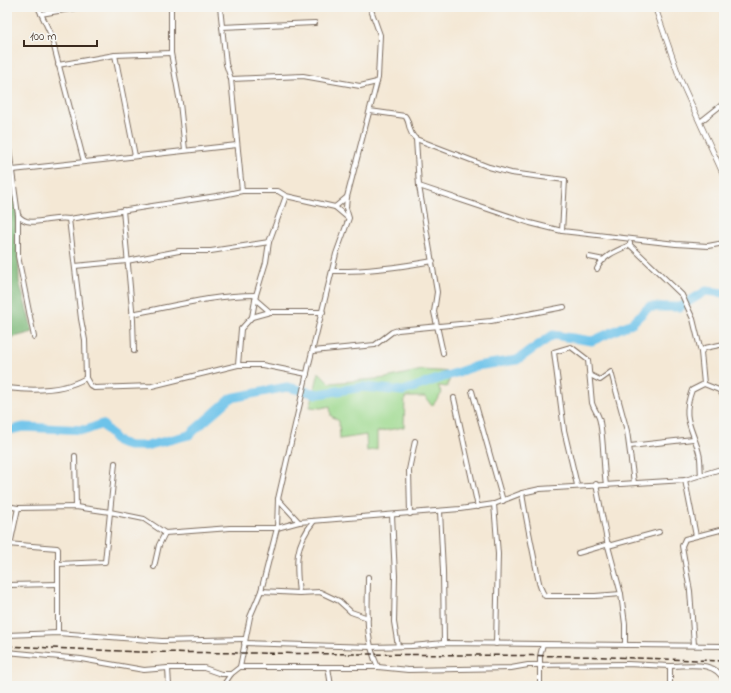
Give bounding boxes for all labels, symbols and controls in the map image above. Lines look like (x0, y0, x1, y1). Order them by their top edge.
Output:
scale bar (24, 22, 97, 48)
text: 100 m (30, 28, 57, 46)

